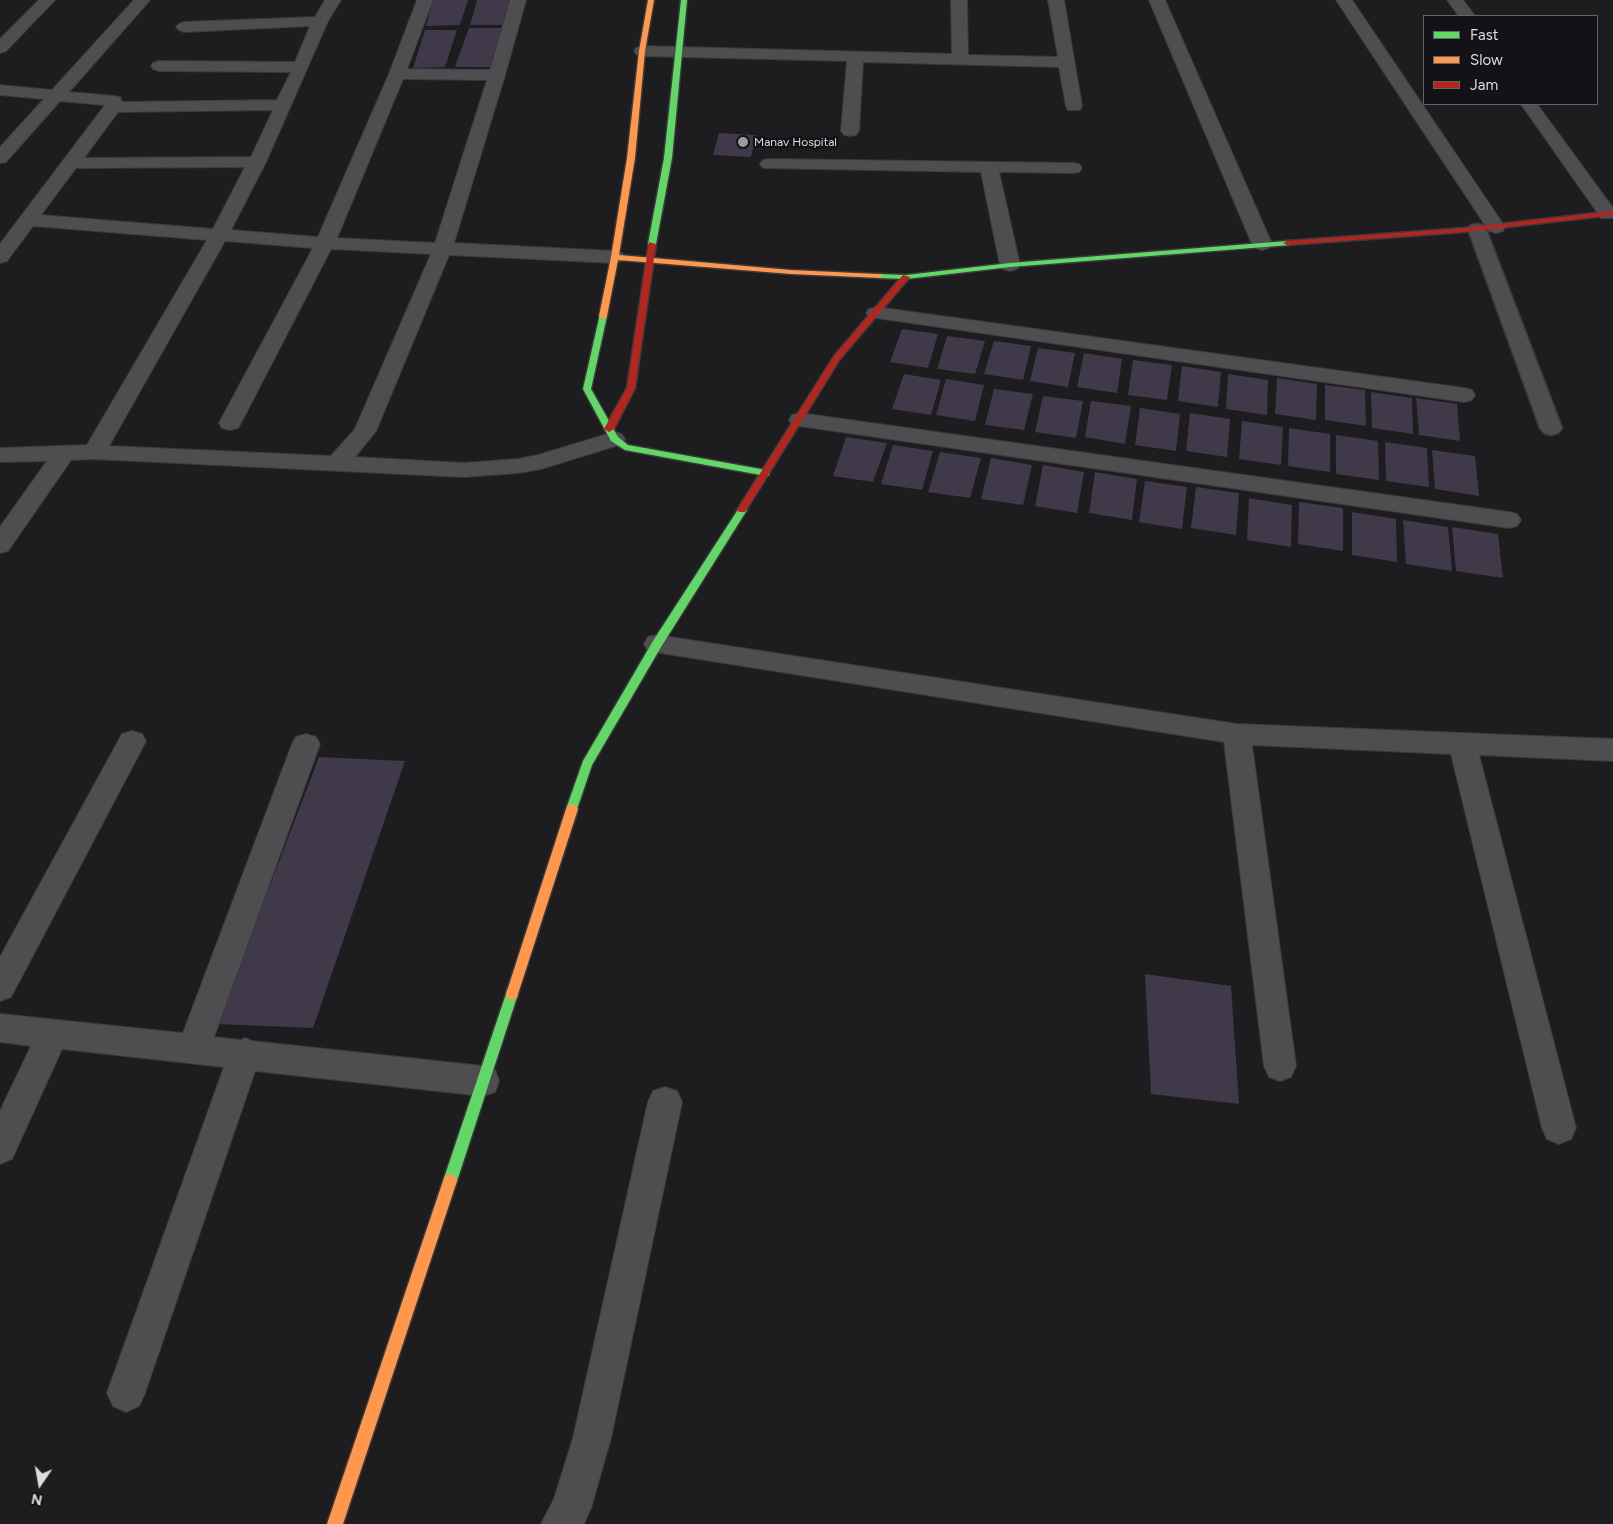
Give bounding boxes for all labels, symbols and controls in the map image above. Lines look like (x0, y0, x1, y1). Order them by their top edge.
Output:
legend (1423, 15, 1598, 105)
text: Fast (1470, 26, 1498, 44)
text: Slow (1470, 51, 1503, 69)
text: Jam (1470, 76, 1498, 94)
marker: Manav Hospital (736, 135, 750, 149)
place label: Manav Hospital (754, 135, 837, 149)
north arrow (15, 1459, 65, 1509)
text: N (30, 1490, 44, 1509)

